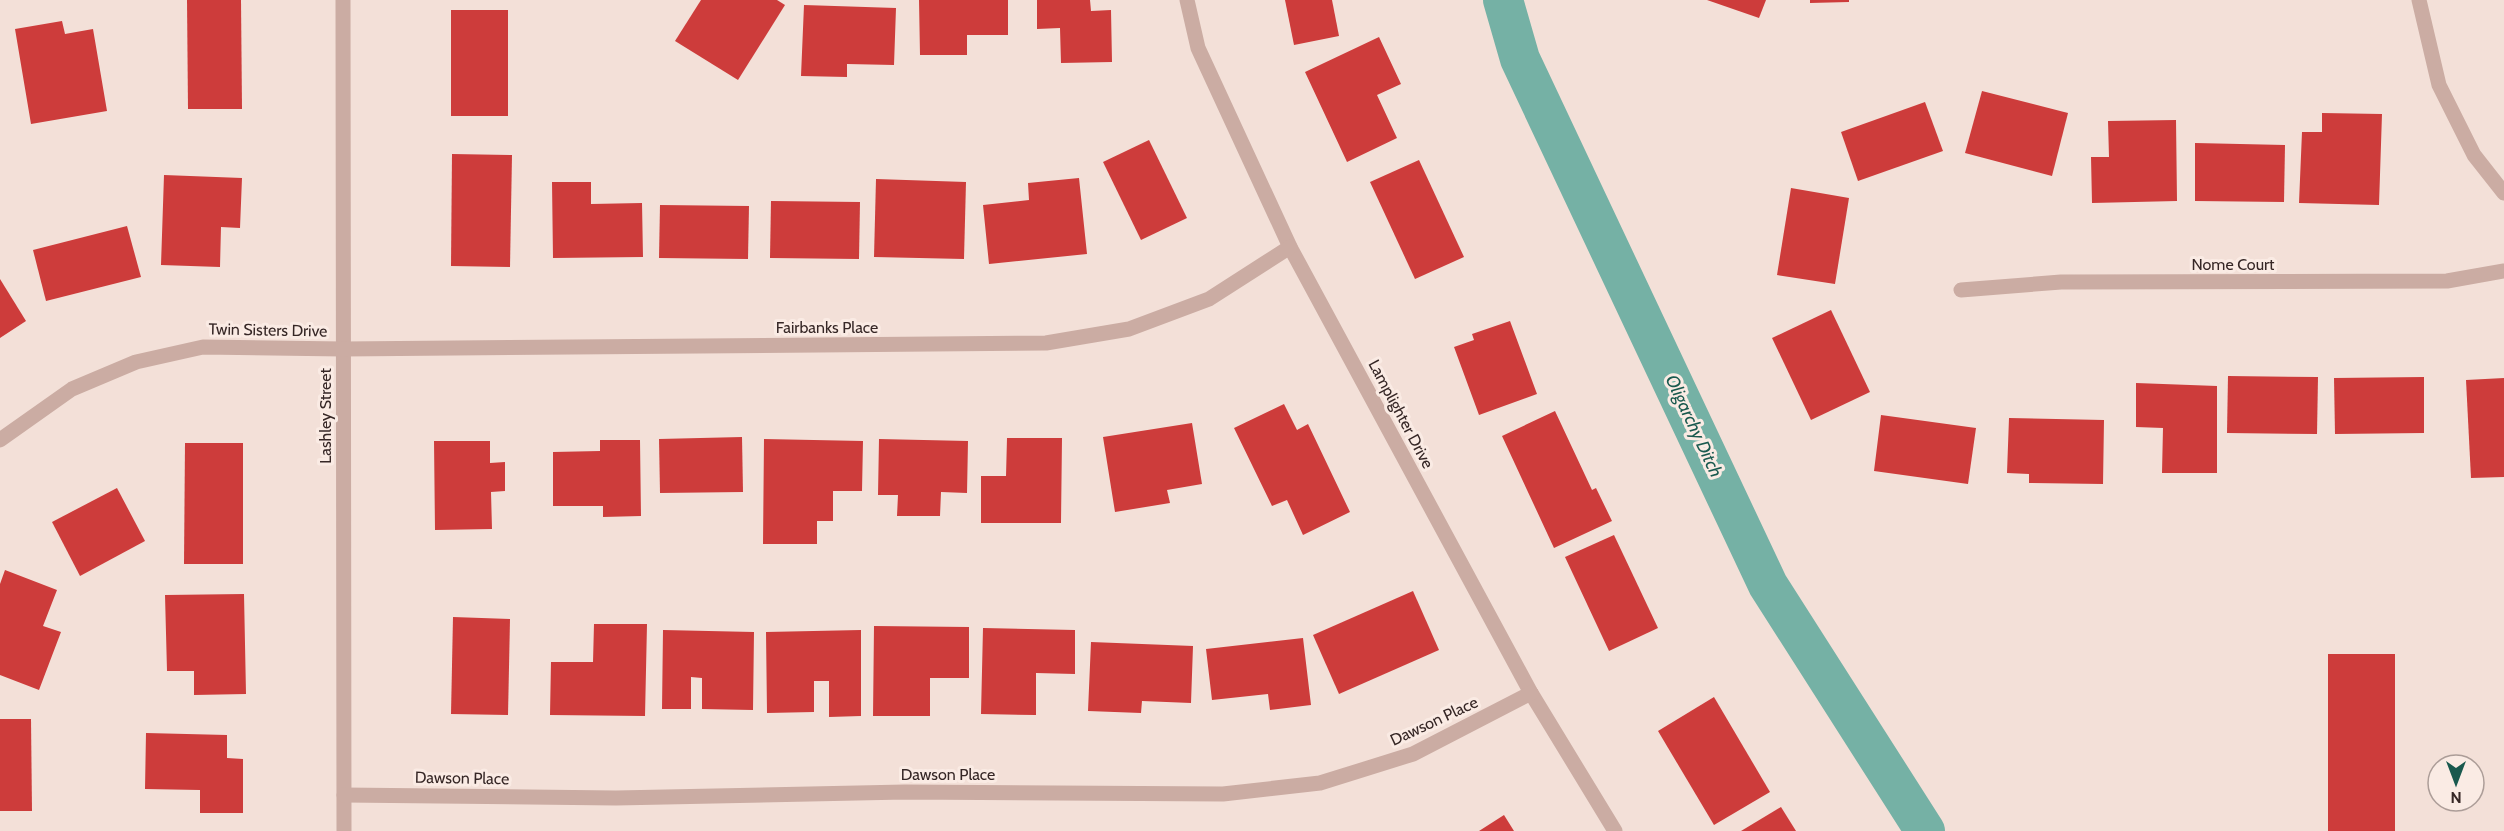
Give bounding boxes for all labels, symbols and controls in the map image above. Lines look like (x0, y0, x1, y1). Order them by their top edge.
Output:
street label: Nome Court (2192, 255, 2275, 274)
street label: Fairbanks Place (776, 318, 878, 337)
street label: Twin Sisters Drive (208, 319, 328, 341)
street label: Lamplighter Drive (1364, 356, 1438, 472)
street label: Lashley Street (316, 368, 335, 464)
water label: Oligarchy Ditch (1661, 371, 1727, 481)
street label: Dawson Place (1387, 692, 1481, 750)
north arrow (2426, 753, 2486, 813)
street label: Dawson Place (901, 765, 995, 784)
street label: Dawson Place (415, 768, 509, 788)
text: N (2450, 788, 2462, 807)

